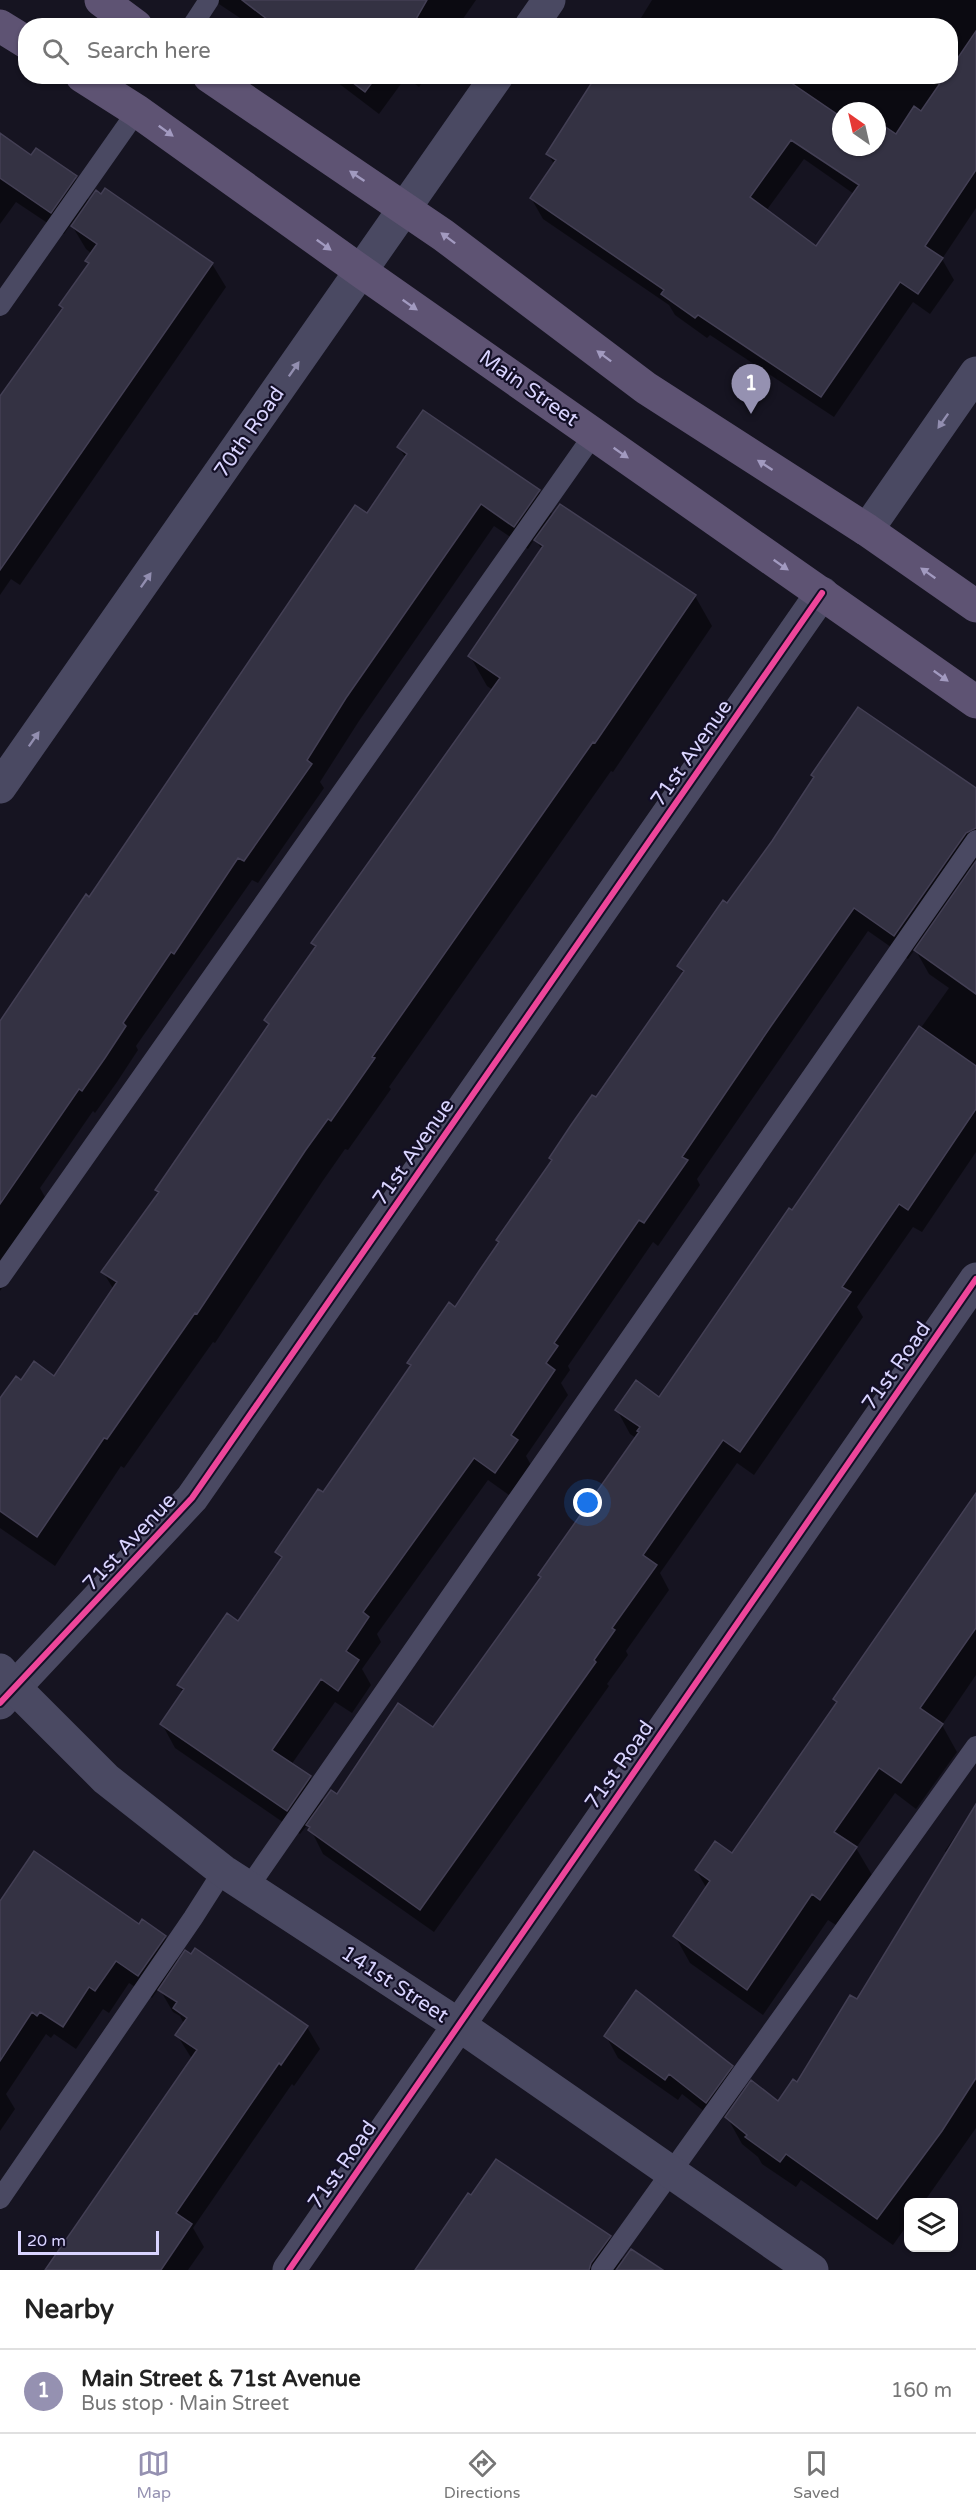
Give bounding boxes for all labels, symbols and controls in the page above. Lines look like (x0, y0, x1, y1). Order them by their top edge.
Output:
search box (18, 18, 958, 84)
icon: search (39, 35, 72, 68)
text: Search here (87, 38, 211, 64)
north arrow (832, 102, 886, 156)
one-way arrow (157, 125, 173, 137)
one-way arrow (350, 170, 366, 182)
one-way arrow (441, 233, 456, 245)
one-way arrow (317, 238, 332, 250)
one-way arrow (402, 299, 418, 310)
street label: Main Street (474, 345, 583, 432)
one-way arrow (596, 351, 611, 363)
one-way arrow (288, 361, 300, 377)
pin: 1 (732, 364, 771, 414)
street label: 70th Road (209, 382, 290, 483)
one-way arrow (937, 412, 949, 428)
one-way arrow (613, 447, 629, 459)
one-way arrow (758, 459, 774, 471)
one-way arrow (773, 559, 789, 570)
one-way arrow (920, 568, 936, 579)
one-way arrow (140, 572, 152, 588)
one-way arrow (933, 670, 948, 682)
street label: 71st Avenue (645, 695, 738, 812)
one-way arrow (28, 732, 40, 748)
street label: 71st Avenue (367, 1094, 460, 1211)
street label: 71st Road (857, 1317, 936, 1415)
street label: 71st Avenue (78, 1488, 181, 1597)
your location (573, 1488, 602, 1517)
street label: 71st Road (580, 1716, 659, 1814)
street label: 141st Street (336, 1940, 453, 2028)
street label: 71st Road (303, 2116, 382, 2214)
map controls (904, 2198, 958, 2252)
button: layers (904, 2198, 958, 2252)
scale bar (18, 2228, 159, 2256)
text: 20 m (27, 2231, 66, 2251)
text: Nearby (24, 2294, 114, 2325)
text: Main Street & 71st Avenue (81, 2366, 361, 2392)
text: 1 (37, 2379, 50, 2403)
text: 160 m (891, 2379, 952, 2403)
text: Bus stop · Main Street (81, 2392, 289, 2416)
tab: Map (136, 2447, 171, 2503)
tab: Directions (444, 2447, 520, 2503)
tab: Saved (793, 2447, 840, 2503)

